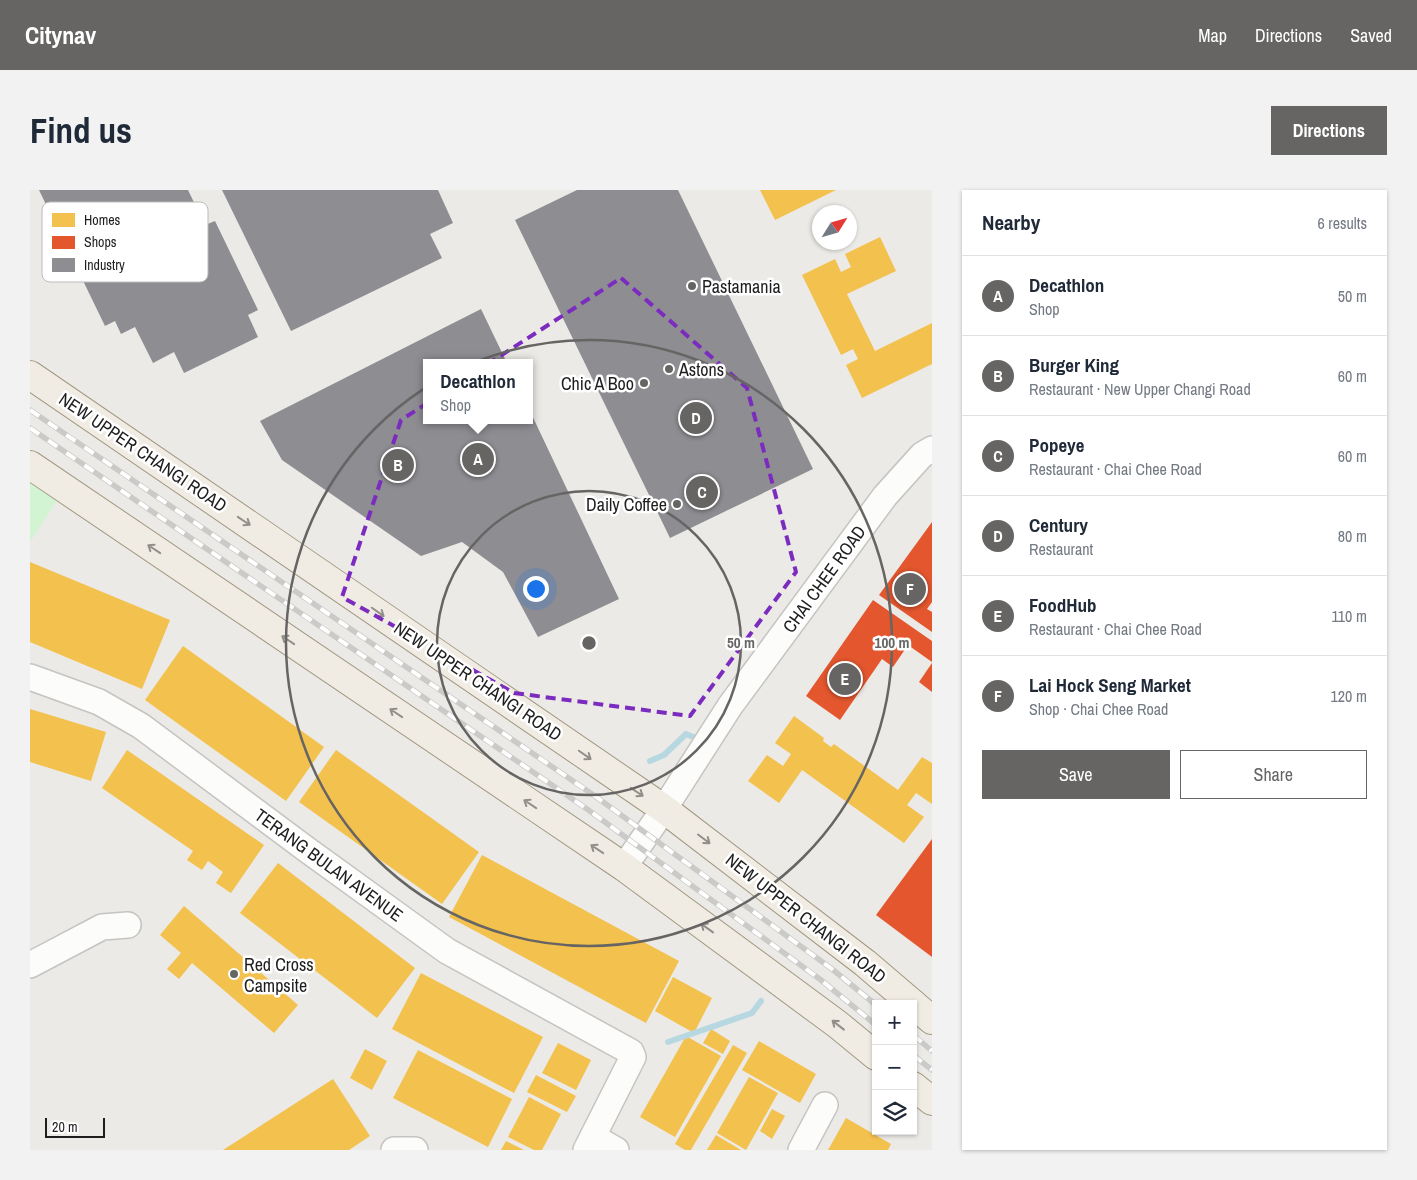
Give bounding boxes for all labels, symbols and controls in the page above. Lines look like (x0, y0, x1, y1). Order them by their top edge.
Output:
text: Citynav (25, 19, 96, 51)
text: Map (1198, 23, 1227, 48)
text: Directions (1255, 23, 1322, 48)
text: Saved (1350, 23, 1392, 48)
button: Directions (1271, 106, 1387, 155)
text: Find us (30, 107, 132, 154)
legend (42, 202, 208, 282)
north arrow (812, 205, 857, 250)
text: Nearby (982, 208, 1040, 237)
text: Homes (84, 211, 121, 229)
text: 6 results (1317, 212, 1367, 234)
text: Shops (84, 233, 117, 251)
text: Industry (84, 256, 125, 274)
text: Decathlon (1029, 272, 1104, 298)
place label: Pastamania (702, 274, 781, 299)
marker: Pastamania (686, 280, 698, 292)
text: A (993, 285, 1003, 307)
text: 50 m (1338, 285, 1367, 307)
text: Shop (1029, 298, 1060, 320)
text: Burger King (1029, 352, 1119, 378)
place label: Astons (678, 357, 724, 382)
popup (423, 359, 533, 424)
marker: Astons (663, 363, 675, 375)
text: B (993, 365, 1003, 387)
text: 60 m (1338, 365, 1367, 387)
text: Decathlon (440, 368, 516, 394)
place label: Chic A Boo (561, 371, 634, 396)
marker: Chic A Boo (638, 377, 650, 389)
text: Restaurant · New Upper Changi Road (1029, 378, 1251, 400)
street label: NEW UPPER CHANGI ROAD (54, 386, 232, 518)
text: Shop (440, 394, 471, 416)
pin: D (680, 399, 712, 437)
text: Popeye (1029, 432, 1084, 458)
pin: A (462, 440, 494, 478)
text: C (993, 445, 1003, 467)
text: 60 m (1338, 445, 1367, 467)
pin: B (382, 446, 414, 484)
text: Restaurant · Chai Chee Road (1029, 458, 1202, 480)
pin: C (686, 473, 718, 511)
place label: Daily Coffee (586, 492, 667, 517)
marker: Daily Coffee (671, 498, 683, 510)
text: Century (1029, 512, 1088, 538)
one-way arrow (236, 516, 250, 526)
street label: CHAI CHEE ROAD (777, 520, 871, 638)
text: D (993, 525, 1003, 547)
text: 80 m (1338, 525, 1367, 547)
text: Restaurant (1029, 538, 1093, 560)
one-way arrow (147, 544, 161, 554)
pin: F (894, 570, 926, 608)
your location (523, 576, 549, 602)
text: FoodHub (1029, 592, 1097, 618)
text: E (994, 605, 1002, 627)
text: 110 m (1331, 605, 1367, 627)
one-way arrow (371, 607, 385, 617)
street label: NEW UPPER CHANGI ROAD (389, 615, 567, 747)
text: Restaurant · Chai Chee Road (1029, 618, 1202, 640)
text: 50 m (727, 632, 755, 653)
text: 100 m (875, 632, 909, 653)
centre of rings (580, 634, 598, 652)
one-way arrow (282, 635, 296, 645)
pin: E (829, 660, 861, 698)
text: Lai Hock Seng Market (1029, 672, 1191, 698)
text: F (994, 685, 1002, 707)
text: 120 m (1331, 685, 1367, 707)
text: Shop · Chai Chee Road (1029, 698, 1168, 720)
one-way arrow (389, 708, 403, 718)
one-way arrow (578, 750, 592, 760)
button: Save (982, 750, 1170, 799)
button: Share (1180, 750, 1367, 799)
one-way arrow (630, 787, 644, 797)
one-way arrow (523, 798, 537, 809)
street label: TERANG BULAN AVENUE (250, 803, 408, 927)
one-way arrow (697, 834, 711, 844)
one-way arrow (590, 844, 604, 854)
street label: NEW UPPER CHANGI ROAD (720, 847, 892, 989)
one-way arrow (700, 923, 714, 933)
place label: Red Cross Campsite (244, 952, 314, 998)
marker: Red Cross Campsite (228, 968, 240, 980)
map controls (872, 1000, 917, 1135)
button: + (872, 1000, 917, 1045)
one-way arrow (831, 1020, 845, 1030)
button: − (872, 1045, 917, 1090)
button: layers (872, 1090, 917, 1135)
scale bar (45, 1115, 105, 1138)
text: 20 m (52, 1118, 78, 1136)

